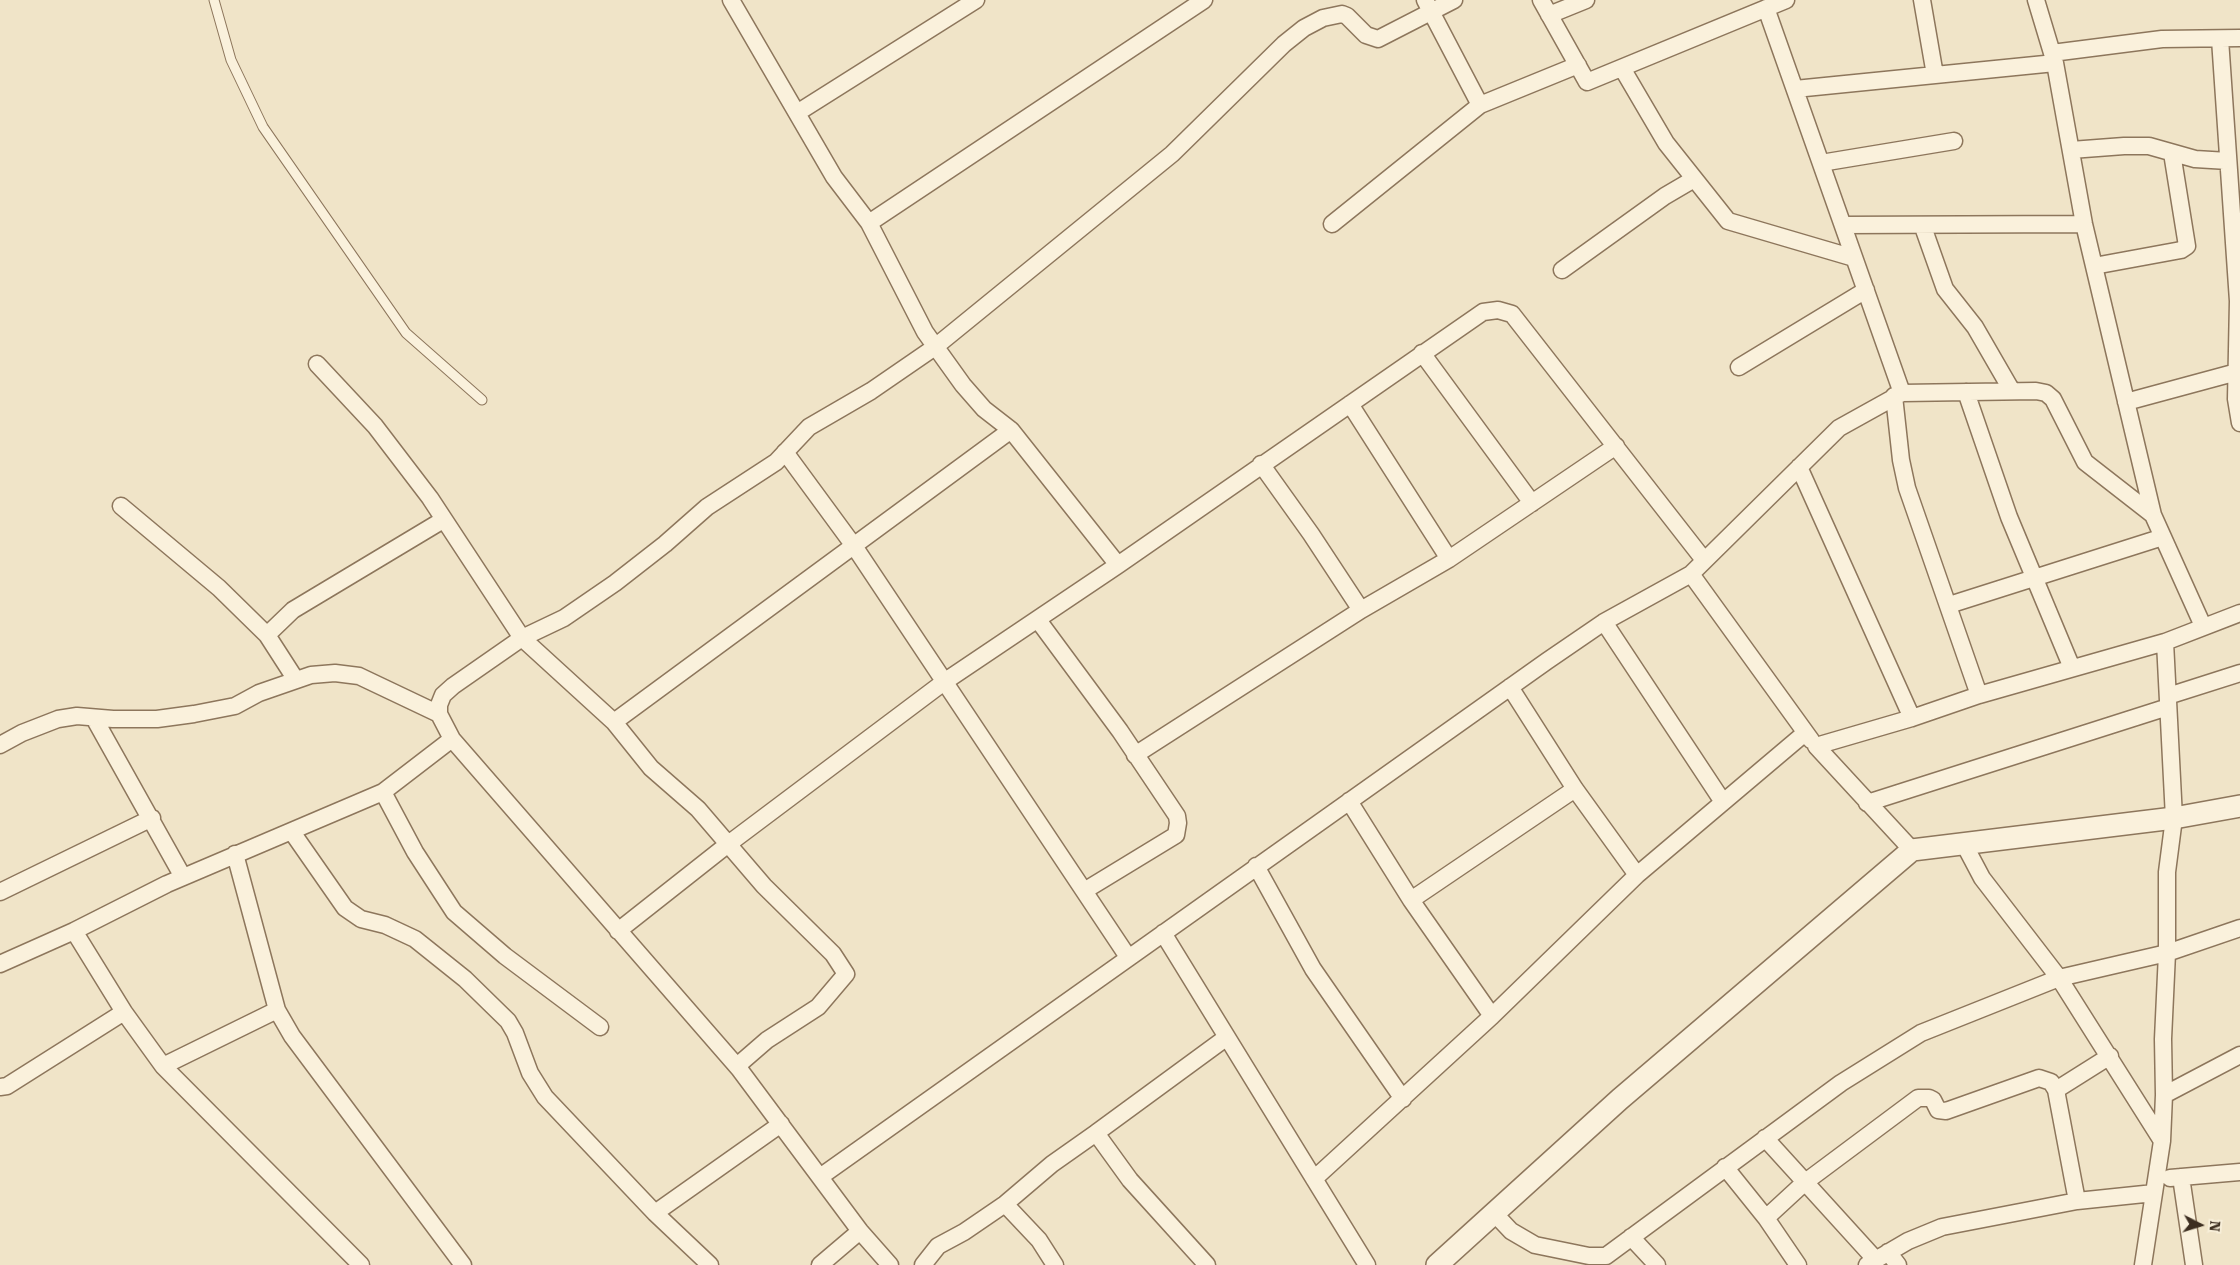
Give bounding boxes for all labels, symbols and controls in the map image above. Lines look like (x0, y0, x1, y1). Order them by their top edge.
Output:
north arrow (2175, 1200, 2225, 1250)
text: N (2207, 1220, 2223, 1232)

